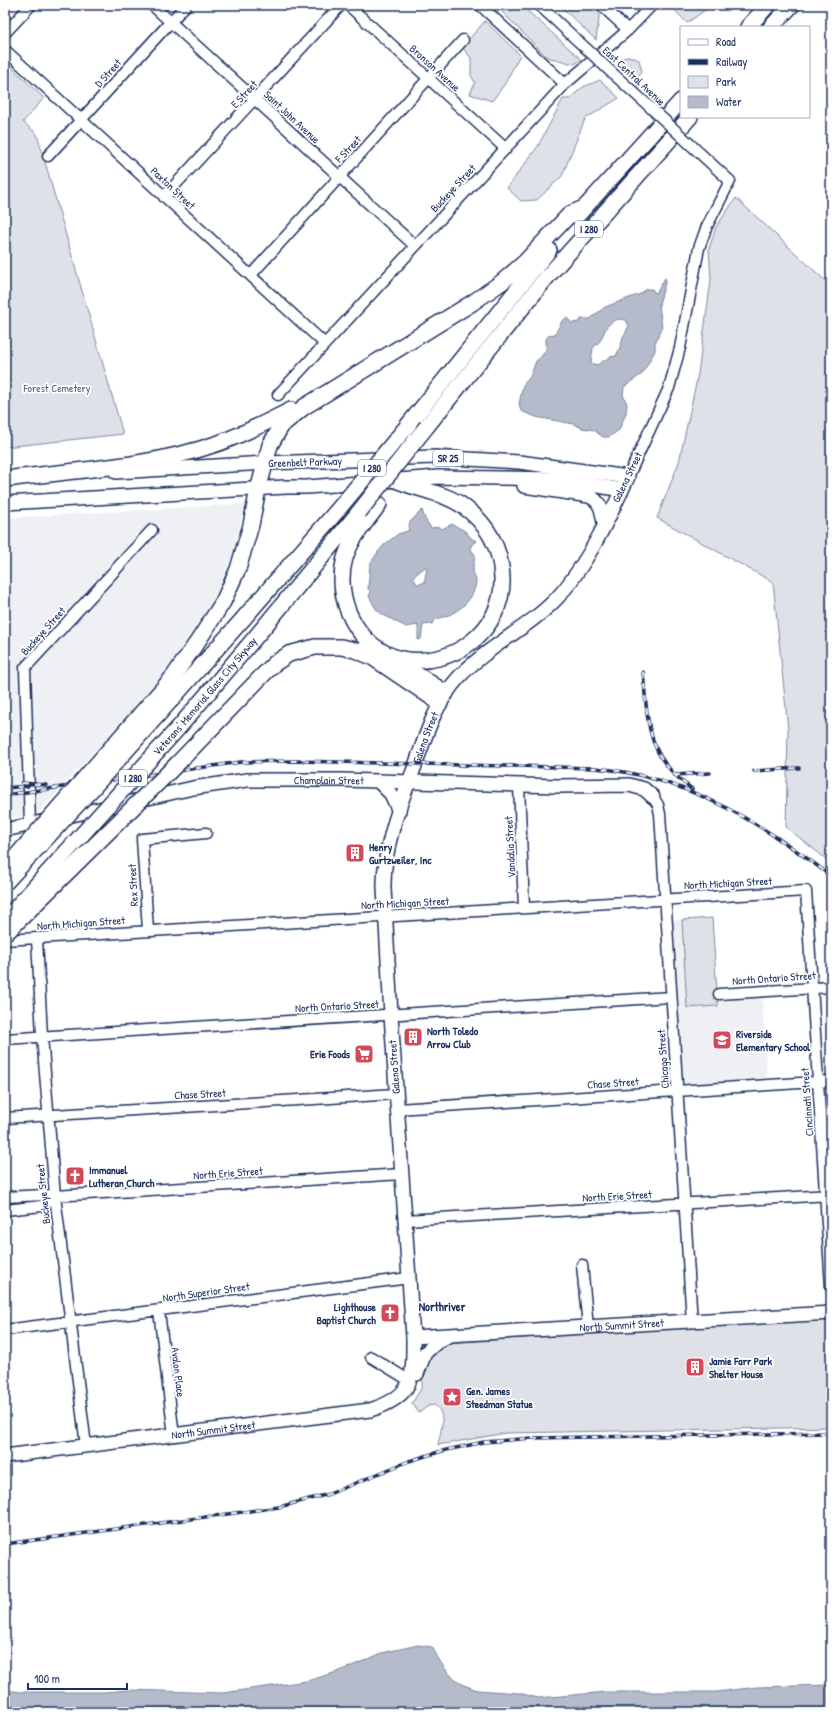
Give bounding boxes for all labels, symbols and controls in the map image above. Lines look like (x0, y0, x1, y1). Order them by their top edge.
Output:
legend (680, 26, 810, 118)
text: Road (716, 33, 736, 50)
street label: Bronson Avenue (407, 42, 464, 95)
street label: East Central Avenue (600, 43, 669, 109)
text: Railway (716, 53, 747, 70)
street label: D Street (92, 56, 125, 90)
text: Park (716, 73, 736, 90)
street label: E Street (228, 77, 261, 111)
street label: Saint John Avenue (261, 87, 323, 147)
text: Water (716, 93, 742, 110)
street label: F Street (331, 132, 364, 166)
street label: Buckeye Street (427, 161, 479, 215)
street label: Paxton Street (148, 164, 198, 212)
road number: I 280 (575, 221, 603, 237)
park label: Forest Cemetery (22, 381, 91, 395)
street label: Galena Street (609, 449, 645, 504)
road number: SR 25 (433, 450, 463, 466)
street label: Greenbelt Parkway (268, 454, 342, 470)
road number: I 280 (358, 460, 386, 476)
street label: Buckeye Street (18, 604, 69, 658)
street label: Veterans' Memorial Glass City Skyway (150, 634, 260, 758)
street label: Galena Street (409, 709, 442, 765)
road number: I 280 (119, 770, 147, 786)
street label: Champlain Street (294, 773, 364, 788)
street label: Vandalia Street (501, 816, 519, 878)
place label: Henry Gurtzweiler, Inc (369, 840, 432, 867)
building icon: Henry Gurtzweiler, Inc (344, 842, 366, 864)
street label: Rex Street (125, 863, 141, 907)
street label: North Michigan Street (684, 874, 773, 892)
street label: North Michigan Street (361, 894, 450, 912)
street label: North Michigan Street (37, 913, 126, 933)
street label: North Ontario Street (732, 968, 817, 988)
street label: North Ontario Street (295, 997, 379, 1015)
place label: North Toledo Arrow Club (427, 1024, 479, 1051)
building icon: North Toledo Arrow Club (402, 1026, 424, 1048)
place label: Riverside Elementary School (736, 1027, 811, 1055)
street label: Chicago Street (654, 1029, 672, 1089)
school or university icon: Riverside Elementary School (711, 1029, 733, 1051)
street label: Galena Street (385, 1039, 403, 1095)
supermarket icon: Erie Foods (353, 1043, 375, 1065)
place label: Erie Foods (310, 1047, 351, 1061)
street label: Cincinnati Street (798, 1067, 816, 1137)
street label: Chase Street (587, 1074, 639, 1092)
street label: Chase Street (174, 1086, 226, 1102)
street label: Buckeye Street (33, 1163, 53, 1225)
place label: Immanuel Lutheran Church (89, 1163, 155, 1190)
street label: North Erie Street (193, 1164, 263, 1182)
church icon: Immanuel Lutheran Church (64, 1165, 86, 1187)
street label: North Erie Street (582, 1187, 652, 1205)
street label: North Superior Street (162, 1279, 251, 1305)
district label: Northriver (419, 1298, 466, 1315)
place label: Lighthouse Baptist Church (316, 1300, 377, 1328)
church icon: Lighthouse Baptist Church (379, 1302, 401, 1324)
street label: North Summit Street (579, 1316, 664, 1334)
street label: Avalon Place (168, 1346, 188, 1398)
place label: Jamie Farr Park Shelter House (709, 1354, 773, 1381)
building icon: Jamie Farr Park Shelter House (684, 1356, 706, 1378)
place label: Gen. James Steedman Statue (466, 1384, 534, 1411)
place icon: Gen. James Steedman Statue (441, 1386, 463, 1408)
street label: North Summit Street (171, 1417, 256, 1442)
scale bar (28, 1665, 127, 1691)
text: 100 m (34, 1670, 60, 1687)

